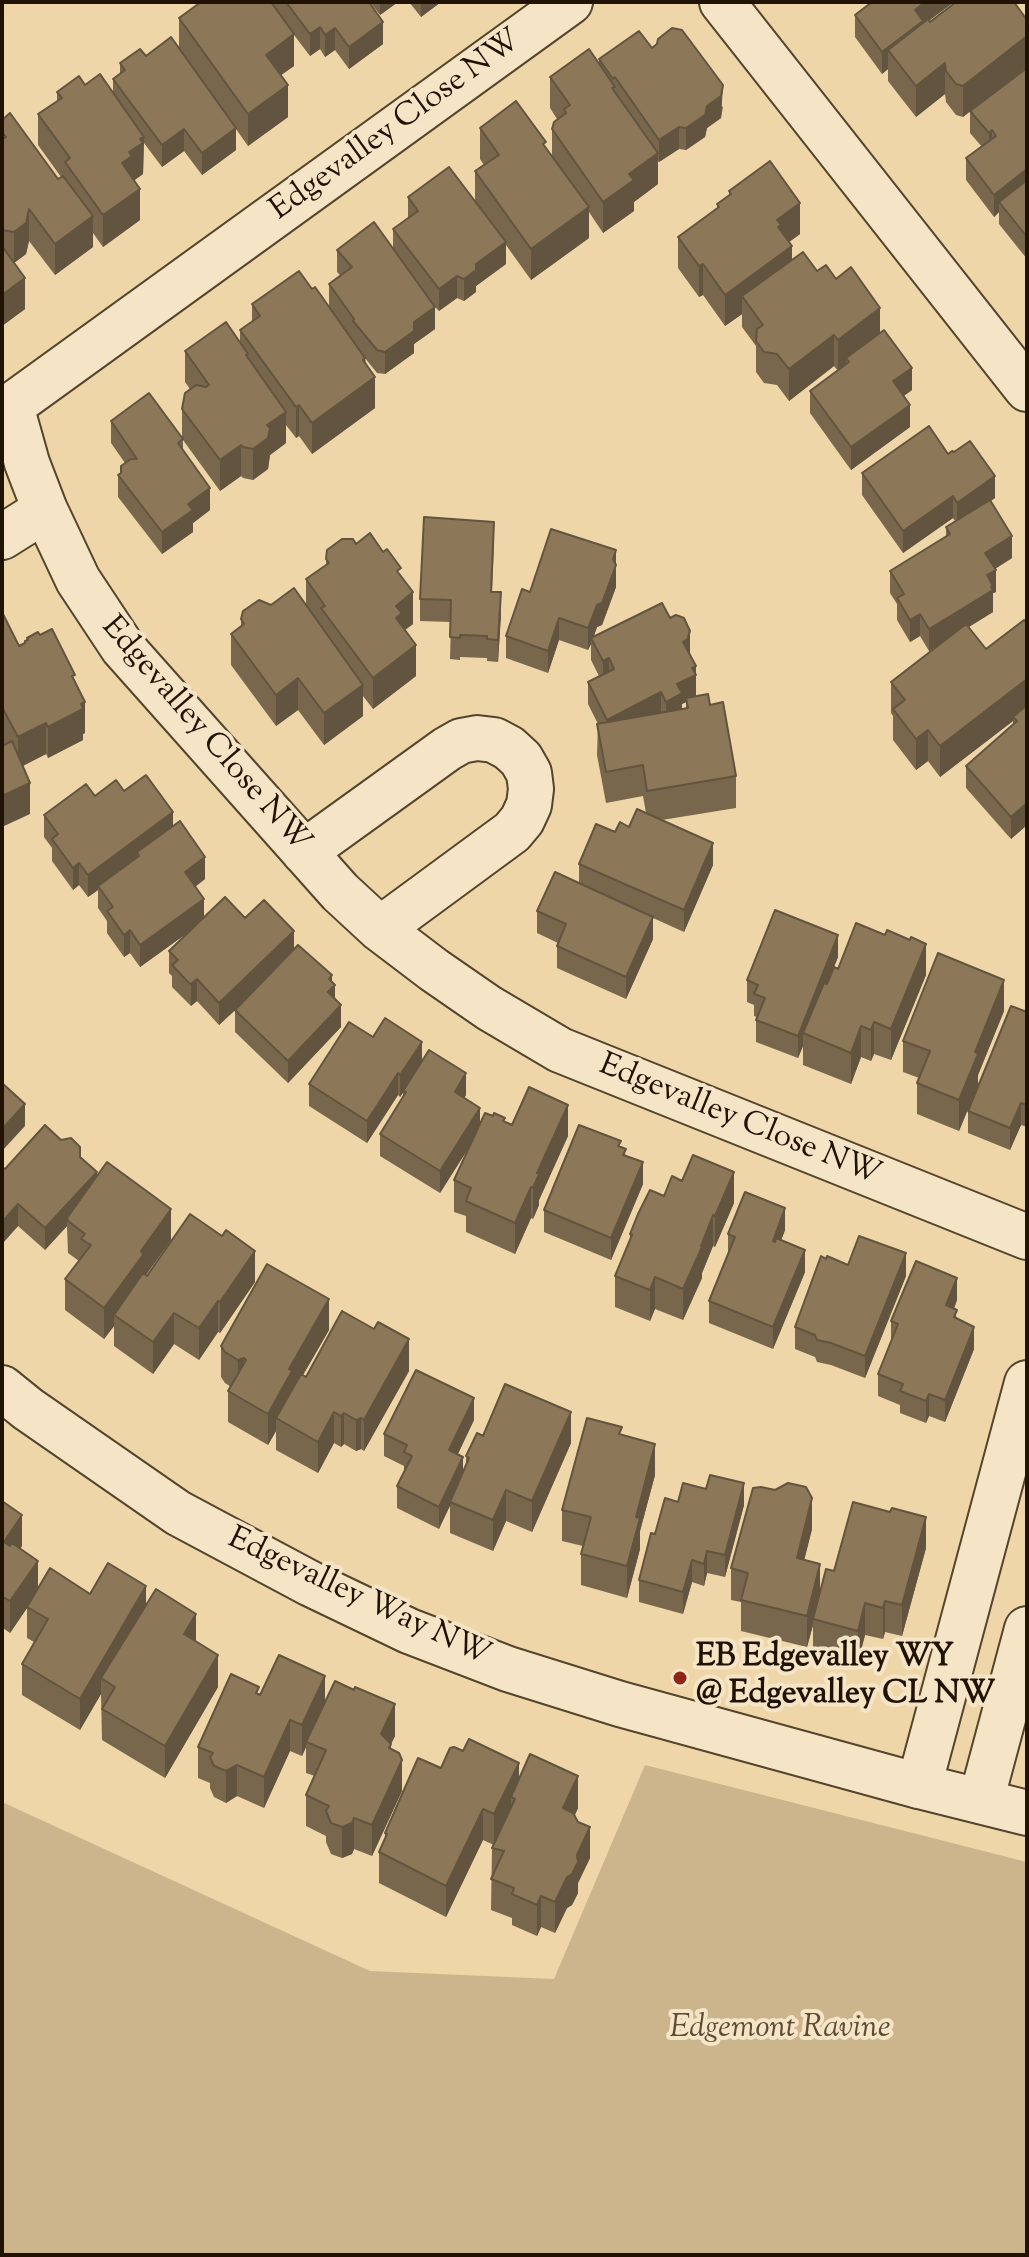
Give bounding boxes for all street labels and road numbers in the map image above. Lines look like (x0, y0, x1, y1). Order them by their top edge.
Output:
street label: Edgevalley Close NW (264, 23, 530, 231)
street label: Edgevalley Close NW (91, 610, 317, 862)
street label: Edgevalley Close NW (593, 1048, 885, 1196)
street label: Edgevalley Way NW (221, 1521, 495, 1677)

